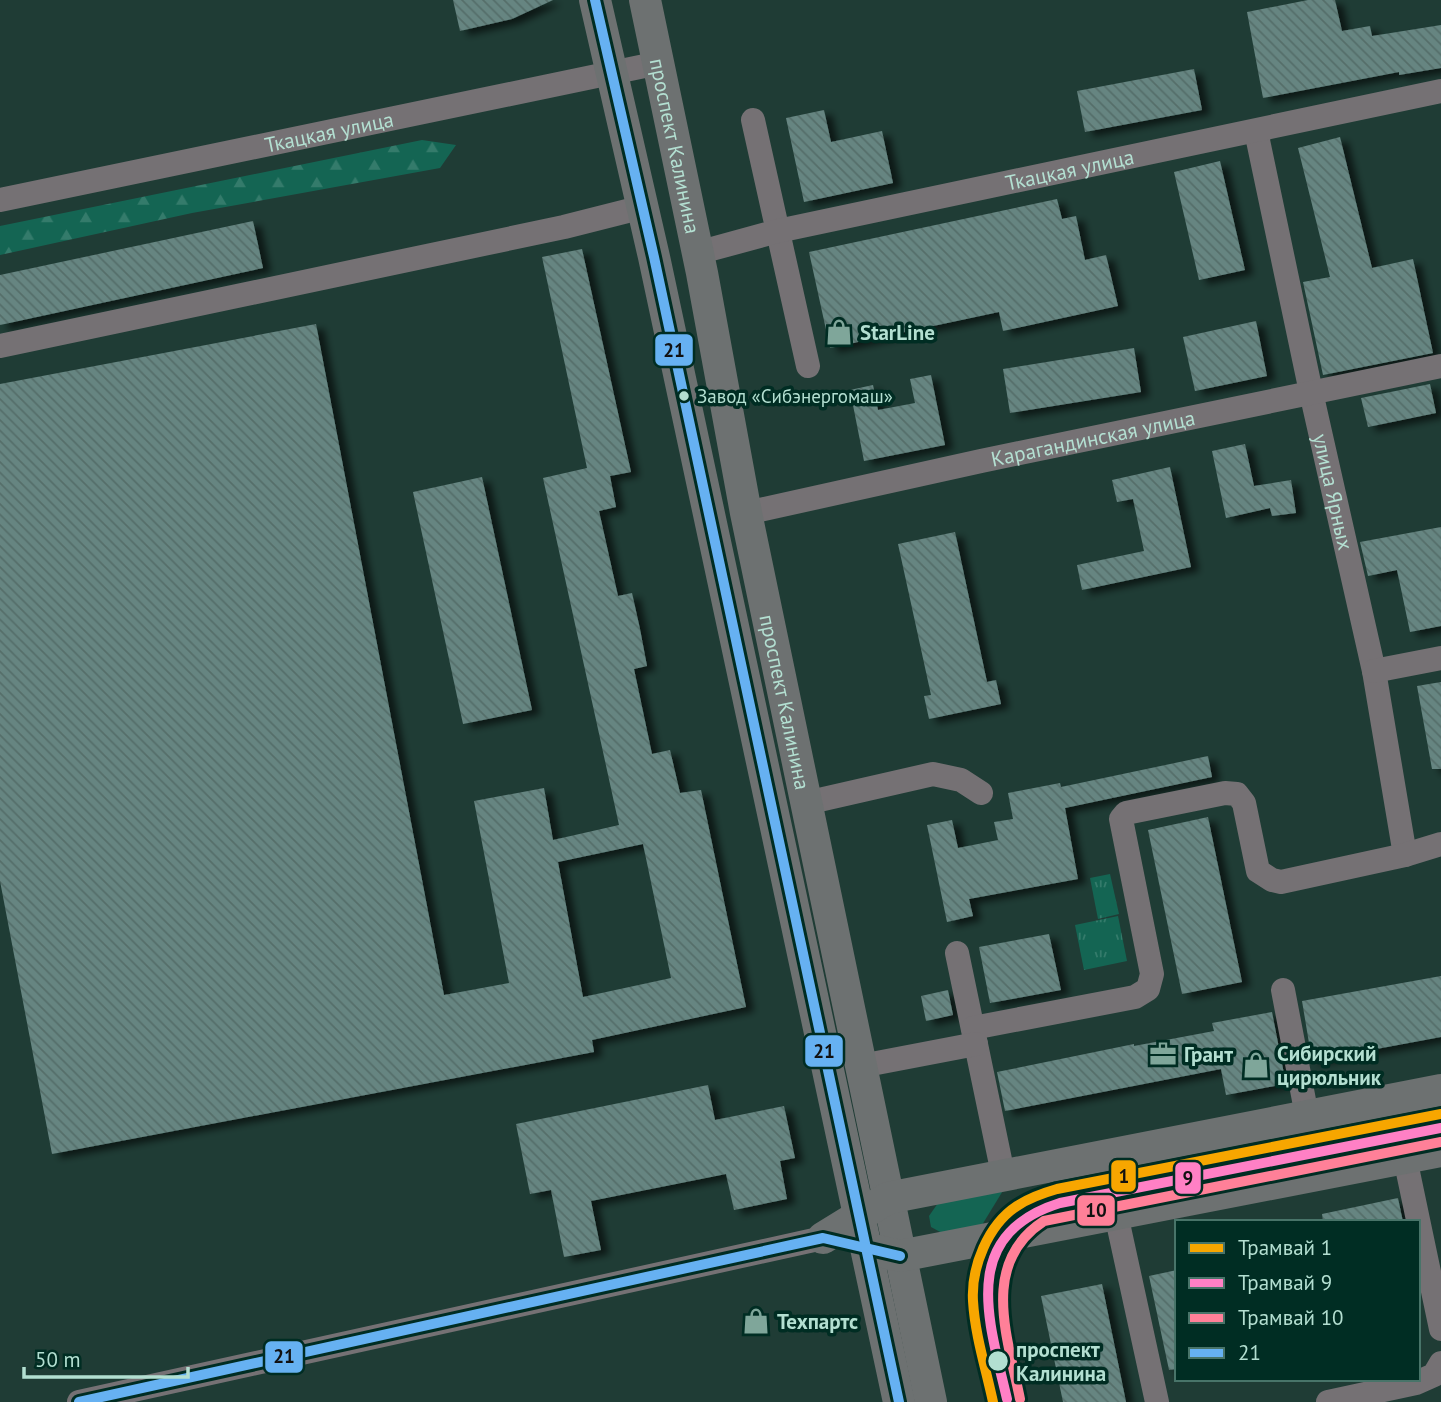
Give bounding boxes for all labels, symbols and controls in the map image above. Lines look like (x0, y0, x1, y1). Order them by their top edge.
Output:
street label: проспект Калинина (644, 56, 707, 236)
street label: Ткацкая улица (262, 105, 396, 158)
street label: Ткацкая улица (1003, 143, 1136, 196)
shop icon: StarLine (824, 317, 854, 347)
place label: StarLine (860, 319, 935, 346)
line badge: 21 (654, 333, 694, 367)
text: 21 (663, 338, 685, 362)
place label: Завод «Сибэнергомаш» (697, 384, 893, 408)
marker: Завод «Сибэнергомаш» (677, 389, 691, 403)
street label: Карагандинская улица (988, 404, 1197, 472)
street label: улица Ярных (1307, 431, 1360, 553)
street label: проспект Калинина (754, 612, 817, 792)
line badge: 21 (804, 1034, 844, 1068)
text: 21 (813, 1039, 835, 1063)
office icon: Грант (1148, 1039, 1178, 1069)
place label: Сибирский цирюльник (1277, 1040, 1382, 1091)
place label: Грант (1184, 1041, 1233, 1068)
shop icon: Сибирский цирюльник (1241, 1050, 1271, 1080)
line badge: 1 (1110, 1159, 1137, 1193)
line badge: 9 (1174, 1161, 1202, 1195)
text: 1 (1119, 1164, 1129, 1188)
text: 9 (1183, 1166, 1193, 1190)
line badge: 10 (1076, 1194, 1116, 1227)
text: 10 (1085, 1198, 1107, 1222)
legend (1175, 1220, 1420, 1381)
text: Трамвай 1 (1238, 1234, 1332, 1261)
text: Трамвай 9 (1238, 1269, 1332, 1296)
text: Трамвай 10 (1238, 1304, 1344, 1331)
shop icon: Техпартс (741, 1306, 771, 1336)
place label: Техпартс (777, 1308, 858, 1335)
scale bar (24, 1336, 189, 1380)
place label: проспект Калинина (1016, 1336, 1106, 1387)
text: 21 (1238, 1339, 1261, 1366)
line badge: 21 (264, 1340, 304, 1374)
text: 21 (273, 1344, 295, 1368)
text: 50 m (35, 1346, 81, 1373)
marker: проспект Калинина (986, 1349, 1010, 1373)

